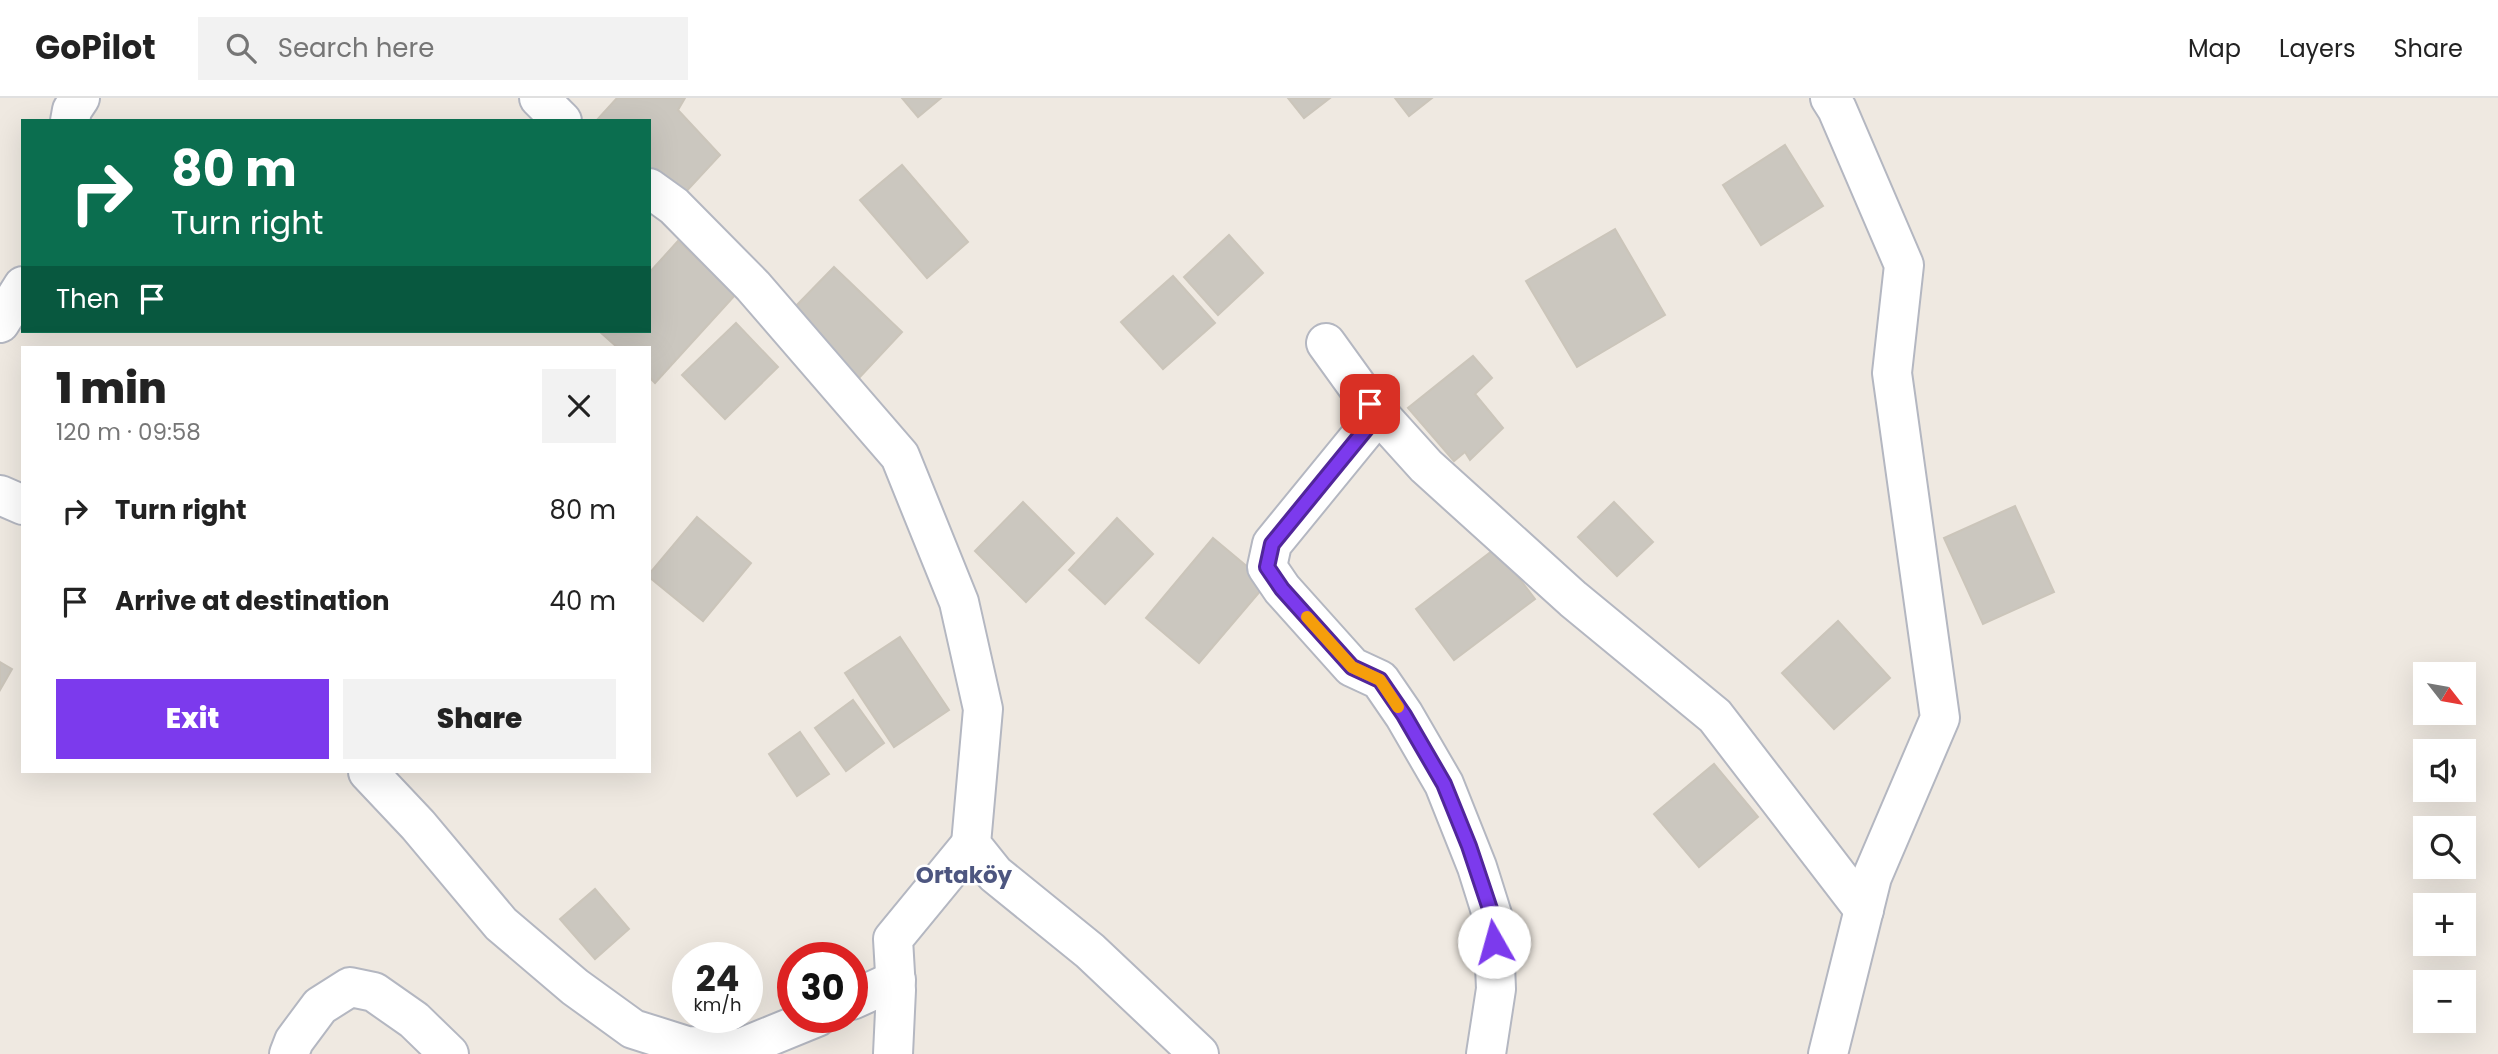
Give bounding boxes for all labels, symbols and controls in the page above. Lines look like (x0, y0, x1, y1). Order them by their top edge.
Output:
search box (198, 17, 688, 80)
text: GoPilot (35, 24, 156, 71)
icon: search (222, 29, 260, 67)
text: Search here (278, 30, 434, 66)
text: Map (2188, 32, 2241, 65)
text: Layers (2279, 32, 2355, 65)
text: Share (2393, 32, 2463, 65)
text: 80 m (171, 135, 297, 203)
icon: right (56, 147, 147, 238)
text: Turn right (171, 200, 323, 245)
icon: arrive (133, 280, 171, 318)
text: Then (56, 281, 119, 317)
text: 1 min (56, 359, 167, 418)
button: close (542, 369, 616, 443)
pin (1340, 374, 1400, 434)
icon: arrive (1351, 385, 1389, 423)
text: 120 m · 09:58 (56, 416, 201, 448)
icon: right (56, 492, 94, 530)
text: Turn right (115, 492, 247, 528)
text: 80 m (550, 492, 616, 528)
icon: arrive (56, 583, 94, 621)
text: Arrive at destination (115, 583, 390, 619)
text: 40 m (550, 583, 616, 619)
north arrow (2413, 662, 2476, 724)
map controls (2413, 662, 2476, 1033)
button: Exit (56, 679, 329, 759)
button: Share (343, 679, 616, 759)
button: sound (2413, 739, 2476, 802)
button: search (2413, 816, 2476, 879)
district label: Ortaköy (916, 859, 1013, 891)
button: + (2413, 893, 2476, 956)
position arrow (1457, 905, 1531, 979)
speed limit sign: 30 (777, 942, 868, 1033)
text: 24 (696, 954, 739, 1003)
button: − (2413, 970, 2476, 1033)
text: km/h (694, 992, 741, 1017)

